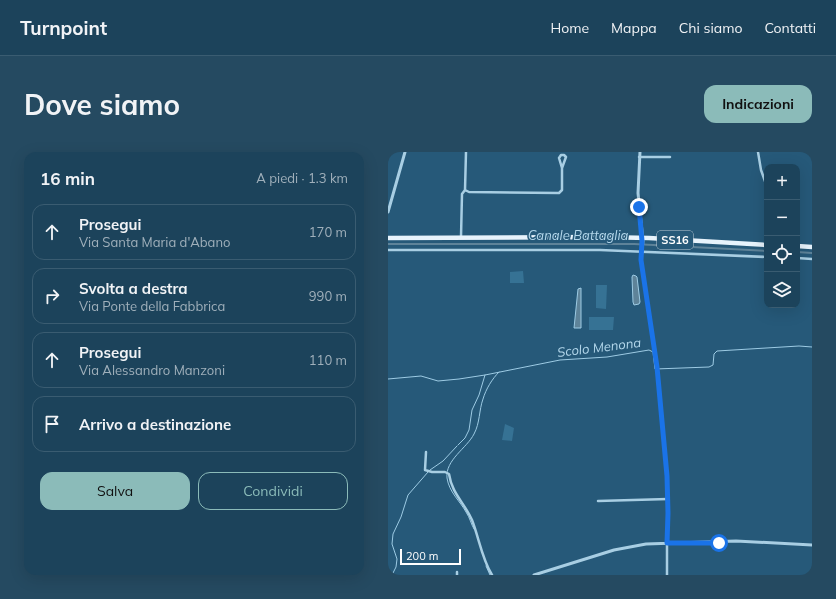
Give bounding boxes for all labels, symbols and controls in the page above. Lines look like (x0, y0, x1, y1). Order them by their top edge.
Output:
text: Turnpoint (20, 16, 107, 40)
text: Home (550, 19, 589, 37)
text: Mappa (611, 19, 657, 37)
text: Chi siamo (679, 19, 742, 37)
text: Contatti (764, 19, 816, 37)
button: Indicazioni (704, 85, 812, 123)
text: Dove siamo (24, 87, 180, 122)
map controls (764, 164, 800, 308)
button: + (764, 164, 800, 200)
text: 16 min (40, 168, 95, 189)
text: A piedi · 1.3 km (256, 170, 348, 186)
route end (630, 198, 648, 216)
button: − (764, 200, 800, 236)
text: Prosegui (79, 215, 141, 234)
icon: ahead (41, 221, 63, 243)
text: 170 m (309, 224, 347, 240)
water label: Canale Battaglia (528, 227, 629, 243)
road number: SS16 (657, 231, 693, 249)
text: Via Santa Maria d'Abano (79, 234, 230, 250)
button: locate (764, 236, 800, 272)
button: layers (764, 272, 800, 308)
text: Svolta a destra (79, 279, 188, 298)
icon: right (41, 285, 63, 307)
text: 990 m (309, 288, 347, 304)
text: Via Ponte della Fabbrica (79, 298, 225, 314)
water label: Scolo Menona (556, 334, 642, 360)
text: Prosegui (79, 343, 141, 362)
icon: ahead (41, 349, 63, 371)
text: 110 m (309, 352, 347, 368)
text: Via Alessandro Manzoni (79, 362, 225, 378)
icon: arrive (41, 413, 63, 435)
text: Arrivo a destinazione (79, 415, 231, 434)
button: Salva (40, 472, 190, 510)
button: Condividi (198, 472, 348, 510)
route start (710, 534, 728, 552)
scale bar (400, 547, 461, 566)
text: 200 m (406, 549, 438, 563)

